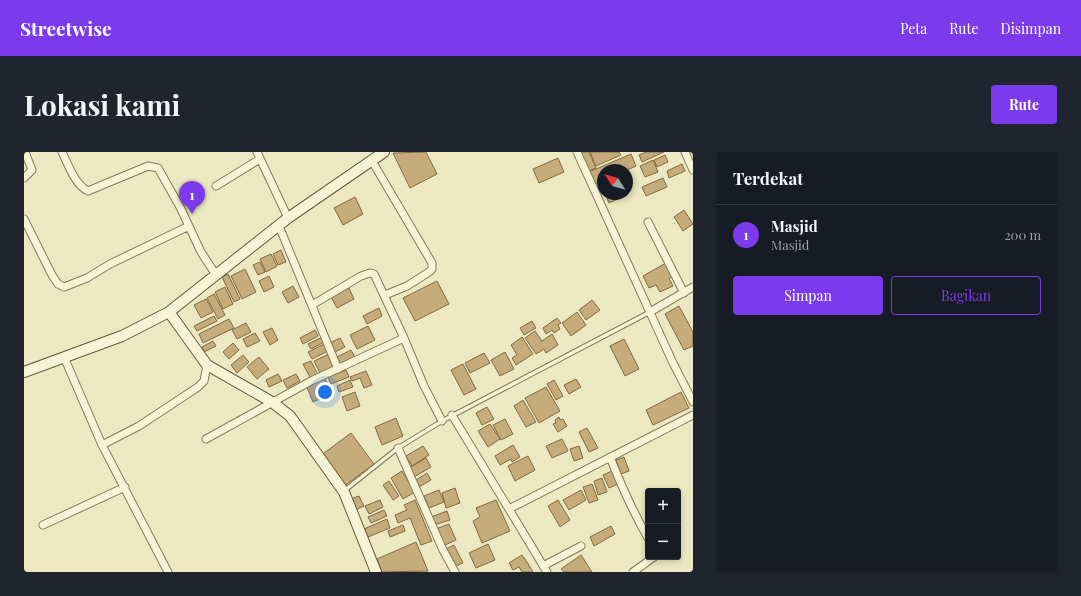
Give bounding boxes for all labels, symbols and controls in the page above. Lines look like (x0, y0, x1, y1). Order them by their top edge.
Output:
text: Streetwise (20, 15, 112, 41)
text: Peta (900, 19, 927, 38)
text: Rute (949, 19, 979, 38)
text: Disimpan (1001, 19, 1061, 38)
button: Rute (991, 85, 1057, 124)
text: Lokasi kami (24, 86, 180, 123)
north arrow (597, 164, 633, 200)
text: Terdekat (733, 167, 803, 189)
pin: 1 (179, 181, 205, 214)
text: Masjid (771, 216, 818, 236)
text: 1 (744, 226, 748, 243)
text: 200 m (1004, 226, 1041, 243)
text: Masjid (771, 236, 809, 253)
button: Simpan (733, 276, 883, 315)
button: Bagikan (891, 276, 1041, 315)
your location (315, 382, 335, 402)
map controls (645, 488, 681, 560)
button: + (645, 488, 681, 524)
button: − (645, 524, 681, 560)

